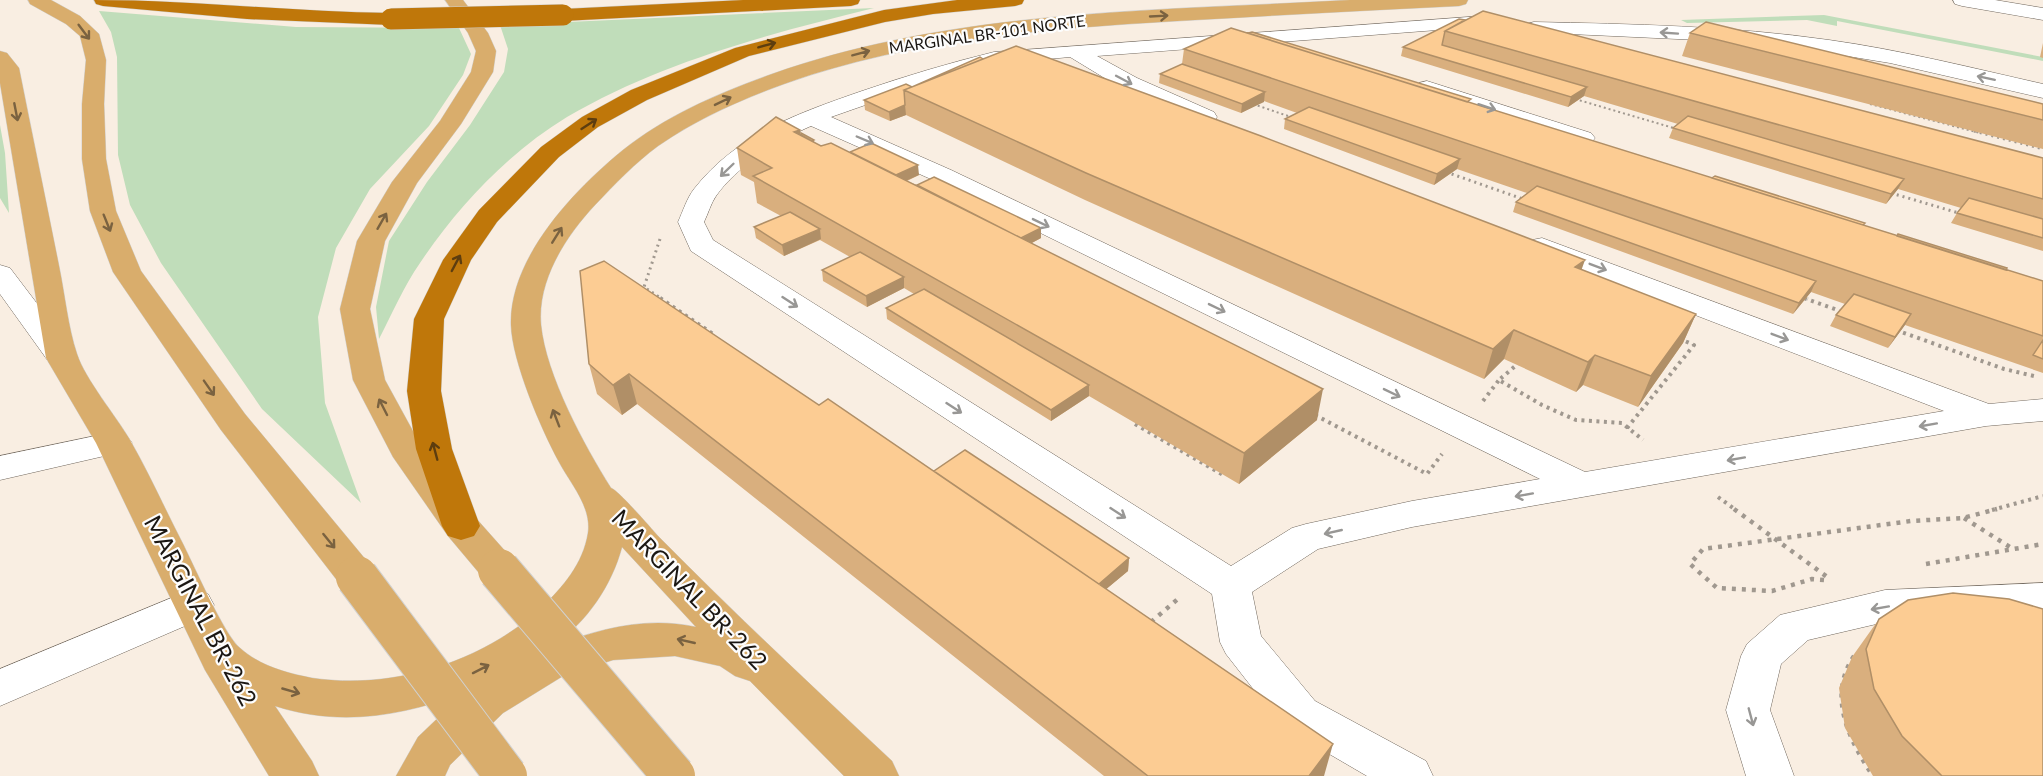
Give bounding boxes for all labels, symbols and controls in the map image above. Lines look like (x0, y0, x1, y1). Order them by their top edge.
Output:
street label: MARGINAL BR-101 NORTE (887, 10, 1086, 57)
one-way arrow (1148, 11, 1168, 22)
one-way arrow (78, 24, 90, 40)
one-way arrow (1659, 27, 1679, 38)
one-way arrow (757, 39, 776, 50)
one-way arrow (852, 46, 871, 58)
one-way arrow (1977, 72, 1996, 84)
one-way arrow (1115, 74, 1132, 86)
one-way arrow (714, 94, 732, 106)
one-way arrow (11, 102, 22, 121)
one-way arrow (1477, 102, 1496, 113)
one-way arrow (581, 117, 598, 130)
one-way arrow (855, 135, 873, 146)
one-way arrow (719, 163, 734, 178)
one-way arrow (102, 213, 113, 231)
one-way arrow (377, 213, 388, 231)
one-way arrow (1032, 218, 1050, 229)
one-way arrow (551, 227, 563, 244)
one-way arrow (450, 255, 462, 272)
one-way arrow (1588, 263, 1607, 274)
one-way arrow (781, 296, 798, 308)
one-way arrow (1207, 303, 1225, 314)
one-way arrow (1771, 332, 1789, 343)
one-way arrow (203, 379, 215, 395)
one-way arrow (1383, 388, 1401, 399)
one-way arrow (377, 399, 389, 416)
one-way arrow (945, 402, 962, 414)
one-way arrow (550, 409, 561, 428)
one-way arrow (1919, 420, 1938, 431)
one-way arrow (429, 442, 440, 461)
one-way arrow (1727, 453, 1746, 464)
one-way arrow (1515, 490, 1534, 501)
street label: MARGINAL BR-262 (606, 503, 774, 675)
one-way arrow (1109, 507, 1126, 519)
street label: MARGINAL BR-262 (139, 510, 264, 710)
one-way arrow (1323, 527, 1342, 539)
one-way arrow (322, 533, 335, 549)
one-way arrow (1871, 602, 1890, 613)
one-way arrow (677, 635, 696, 647)
one-way arrow (471, 662, 489, 674)
one-way arrow (281, 686, 300, 697)
one-way arrow (1746, 707, 1757, 726)

